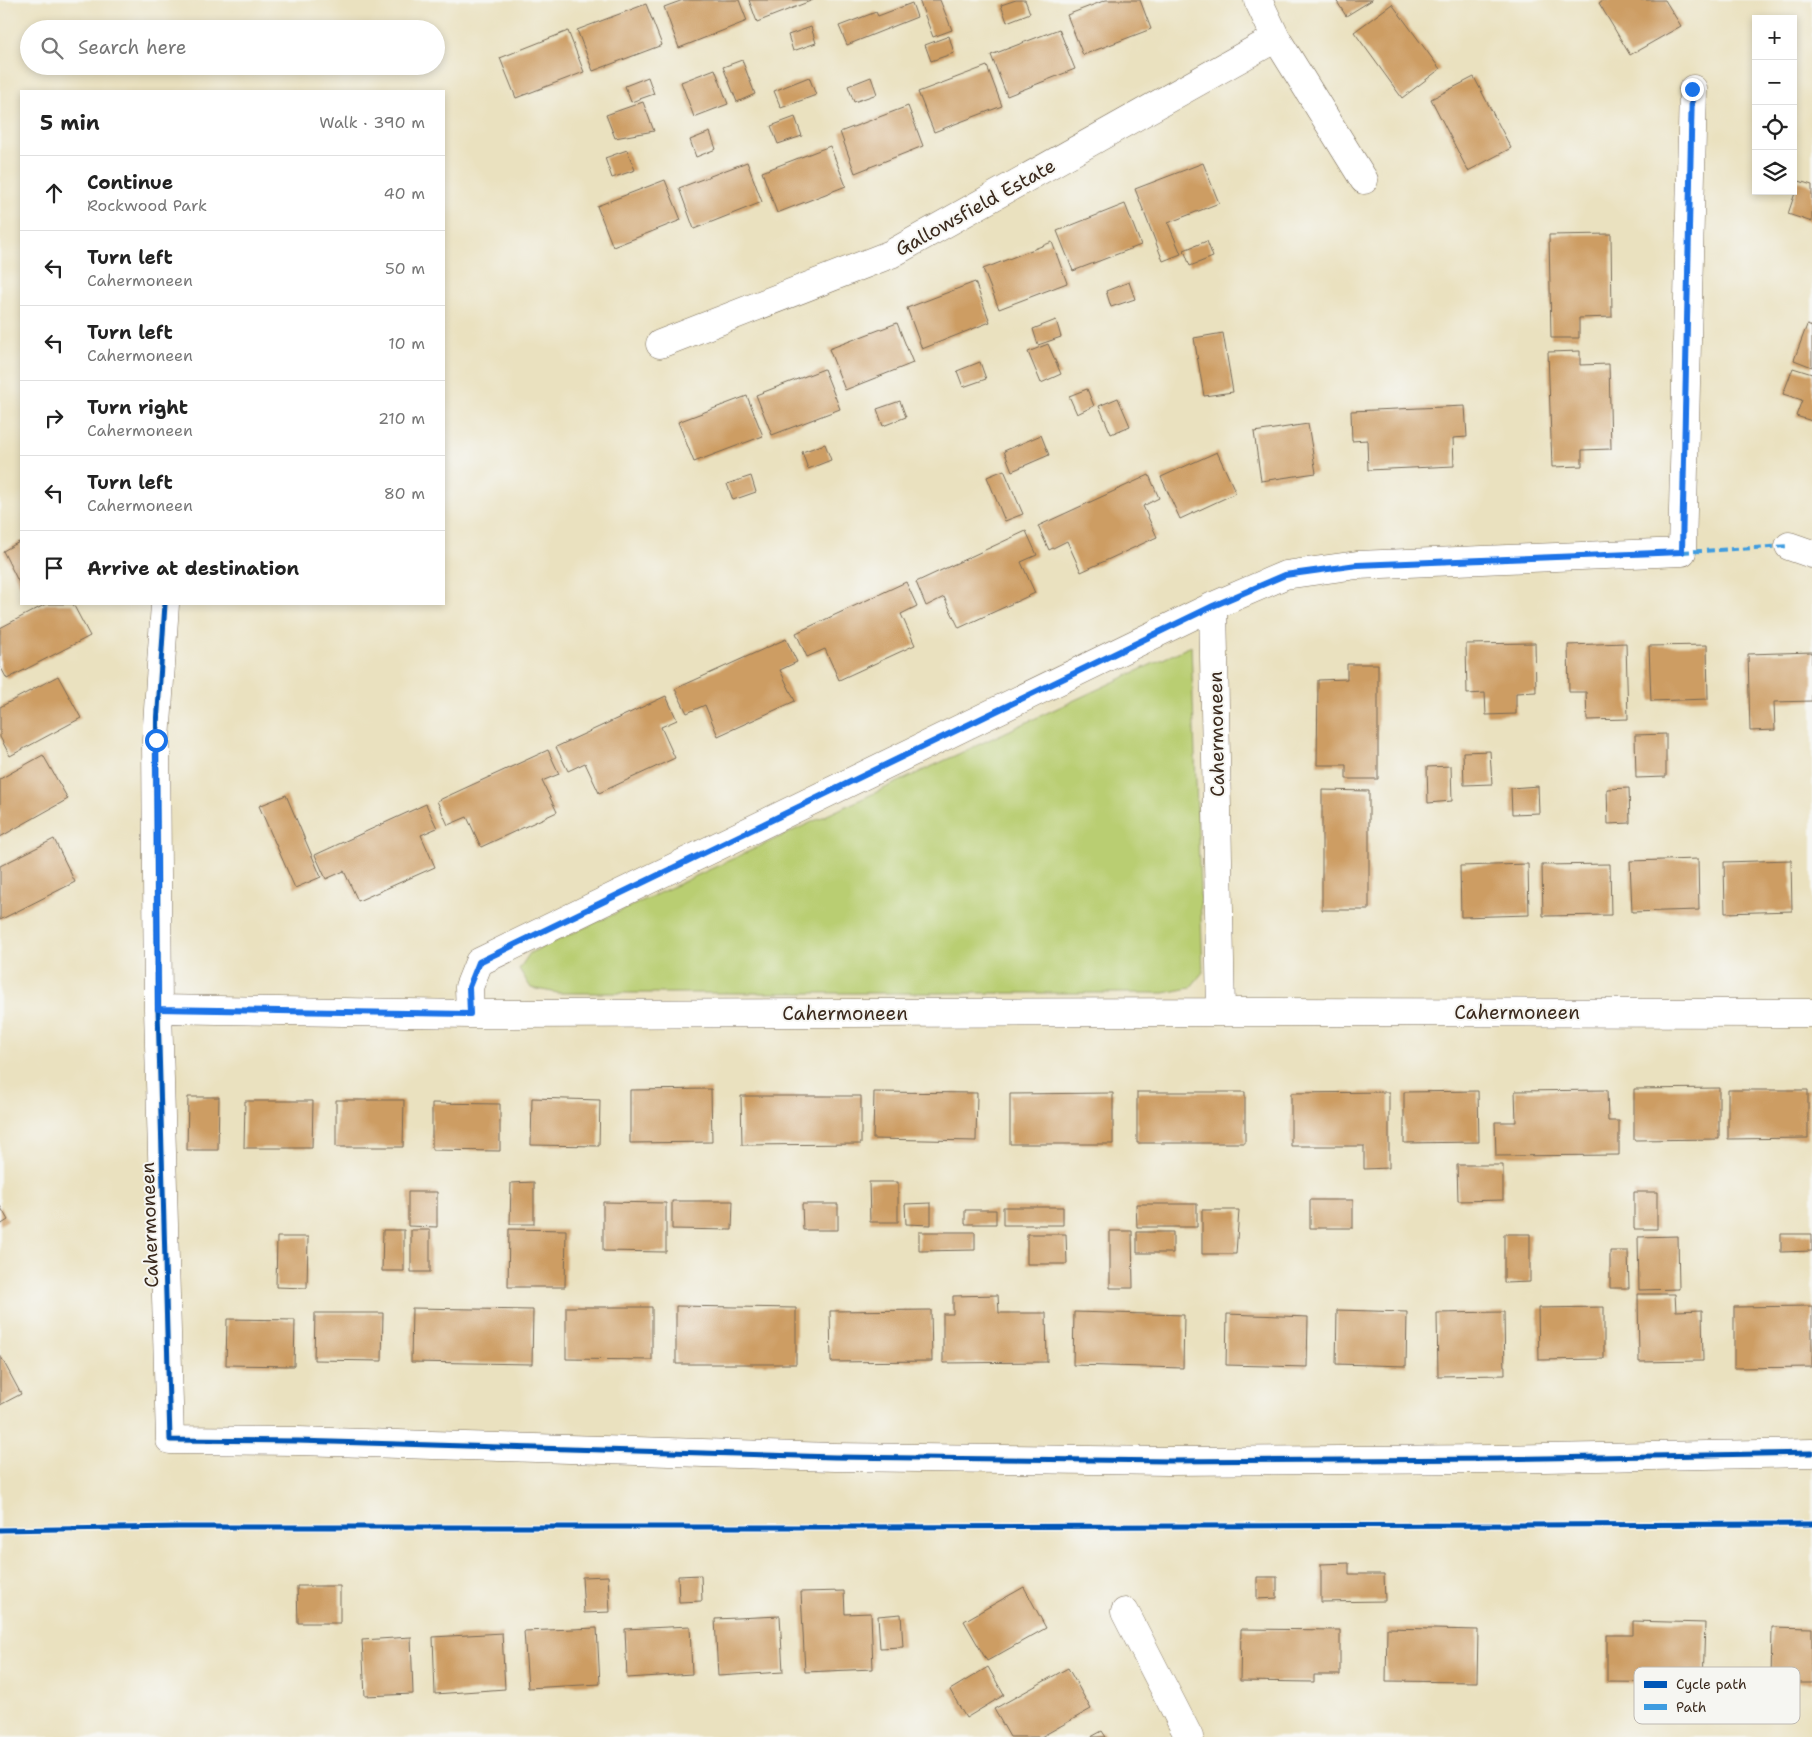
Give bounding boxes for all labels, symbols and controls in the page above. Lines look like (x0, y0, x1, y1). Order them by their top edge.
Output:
map controls (1752, 15, 1797, 195)
button: + (1752, 15, 1797, 60)
search box (20, 20, 445, 75)
icon: search (38, 34, 66, 62)
text: Search here (78, 35, 187, 60)
button: − (1752, 60, 1797, 105)
route end (1681, 78, 1704, 101)
button: locate (1752, 105, 1797, 150)
text: 5 min (40, 109, 100, 137)
text: Walk · 390 m (319, 112, 425, 133)
button: layers (1752, 150, 1797, 195)
street label: Gallowsfield Estate (891, 153, 1060, 262)
text: Continue (87, 170, 173, 195)
icon: ahead (40, 179, 68, 207)
text: 40 m (383, 183, 425, 204)
text: Rockwood Park (87, 195, 207, 216)
text: Turn left (87, 245, 173, 270)
icon: left (40, 254, 68, 282)
text: 50 m (385, 258, 425, 279)
text: Cahermoneen (87, 270, 193, 291)
text: Turn left (87, 320, 173, 345)
icon: left (40, 329, 68, 357)
text: 10 m (388, 333, 425, 354)
text: Cahermoneen (87, 345, 193, 366)
text: Turn right (87, 395, 188, 420)
icon: right (40, 404, 68, 432)
text: 210 m (378, 408, 425, 429)
text: Cahermoneen (87, 420, 193, 441)
text: Turn left (87, 470, 173, 495)
icon: left (40, 479, 68, 507)
text: 80 m (384, 483, 425, 504)
text: Cahermoneen (87, 495, 193, 516)
icon: arrive (40, 554, 68, 582)
text: Arrive at destination (87, 556, 299, 581)
street label: Cahermoneen (1203, 671, 1230, 797)
route start (145, 729, 168, 752)
street label: Cahermoneen (1454, 1000, 1580, 1025)
street label: Cahermoneen (782, 1001, 908, 1026)
street label: Cahermoneen (135, 1162, 164, 1288)
legend (1634, 1667, 1800, 1724)
text: Cycle path (1676, 1675, 1747, 1693)
text: Path (1676, 1698, 1707, 1716)

